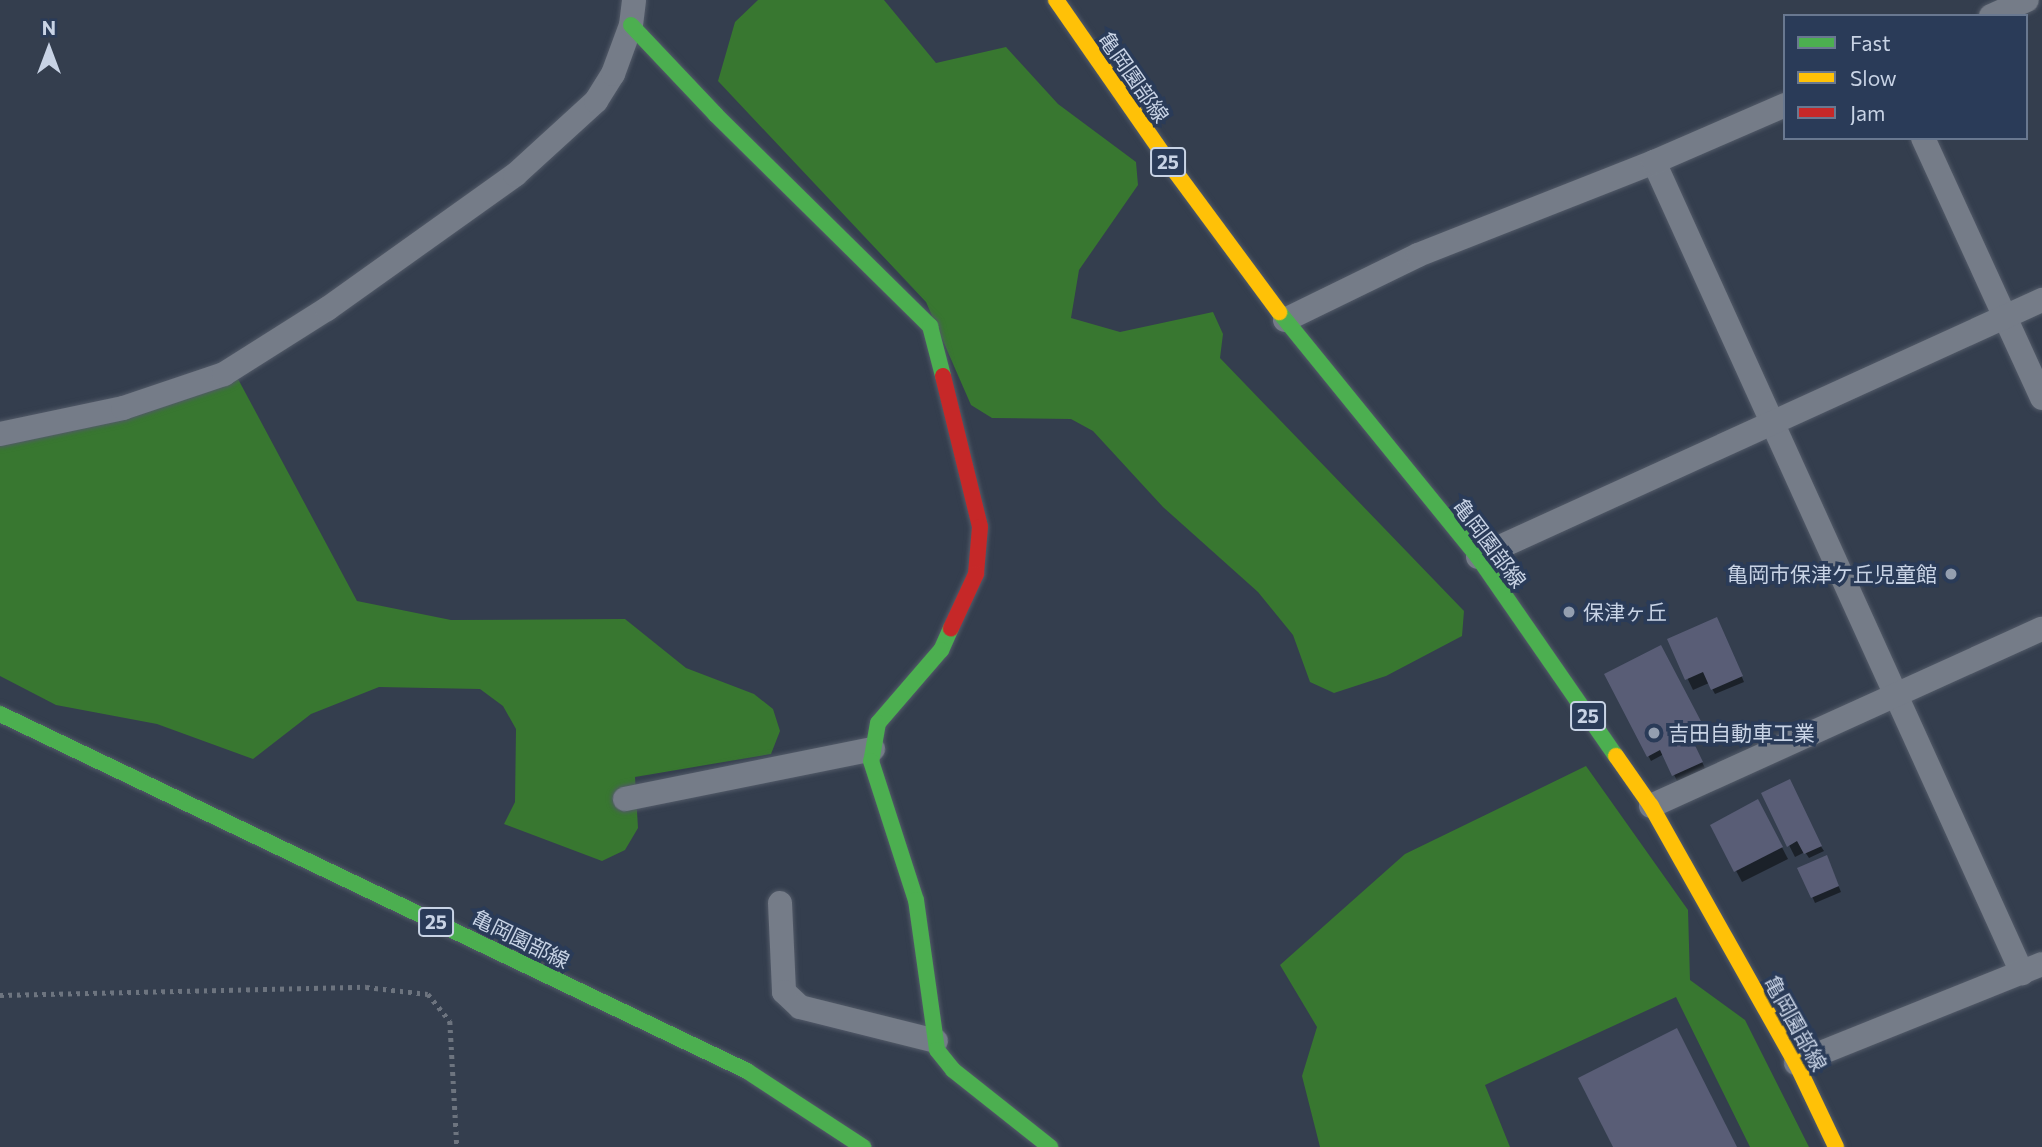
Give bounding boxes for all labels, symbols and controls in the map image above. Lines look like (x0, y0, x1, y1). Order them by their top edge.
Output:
north arrow (14, 14, 84, 84)
legend (1783, 14, 2028, 140)
text: N (42, 16, 56, 39)
street label: 亀岡園部線 (1094, 27, 1174, 127)
text: Fast (1850, 30, 1891, 55)
text: Slow (1850, 65, 1897, 90)
text: Jam (1850, 100, 1885, 125)
road number: 25 (1149, 146, 1187, 178)
street label: 亀岡園部線 (1448, 493, 1532, 593)
place label: 亀岡市保津ケ丘児童館 (1727, 561, 1937, 587)
marker: 亀岡市保津ケ丘児童館 (1943, 566, 1959, 582)
place label: 保津ヶ丘 (1583, 599, 1667, 625)
marker: 保津ヶ丘 (1561, 604, 1577, 620)
road number: 25 (1569, 701, 1607, 732)
place label: 吉田自動車工業 (1668, 720, 1815, 746)
marker: 吉田自動車工業 (1646, 725, 1662, 741)
street label: 亀岡園部線 (468, 905, 574, 973)
road number: 25 (417, 906, 455, 938)
street label: 亀岡園部線 (1760, 971, 1832, 1075)

